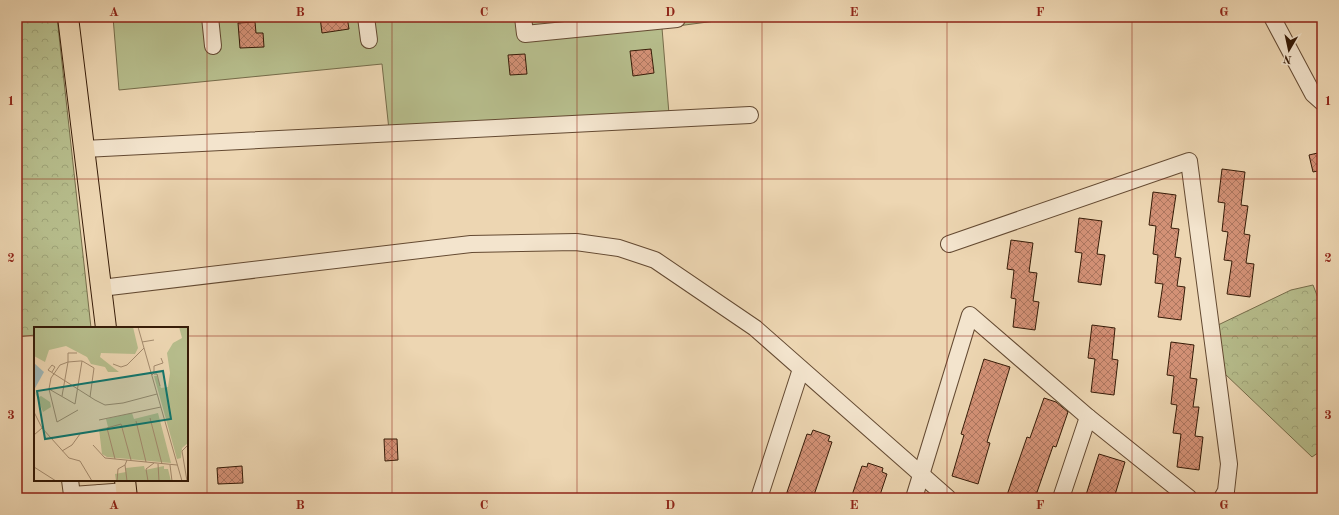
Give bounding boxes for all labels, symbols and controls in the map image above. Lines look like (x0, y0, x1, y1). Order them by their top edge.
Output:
text: A (109, 6, 119, 19)
text: B (295, 6, 305, 19)
text: C (480, 6, 488, 19)
text: D (665, 6, 675, 19)
text: E (850, 6, 859, 19)
text: F (1036, 6, 1045, 19)
text: G (1219, 6, 1229, 19)
north arrow (1269, 30, 1309, 70)
text: N (1282, 52, 1293, 64)
text: 1 (7, 95, 15, 108)
text: 1 (1324, 95, 1332, 108)
text: 2 (7, 252, 15, 265)
text: 2 (1324, 252, 1332, 265)
inset map (34, 327, 188, 481)
text: 3 (7, 409, 15, 422)
text: 3 (1324, 409, 1332, 422)
text: A (109, 499, 119, 512)
text: B (295, 499, 305, 512)
text: C (480, 499, 488, 512)
text: D (665, 499, 675, 512)
text: E (850, 499, 859, 512)
text: F (1036, 499, 1045, 512)
text: G (1219, 499, 1229, 512)

